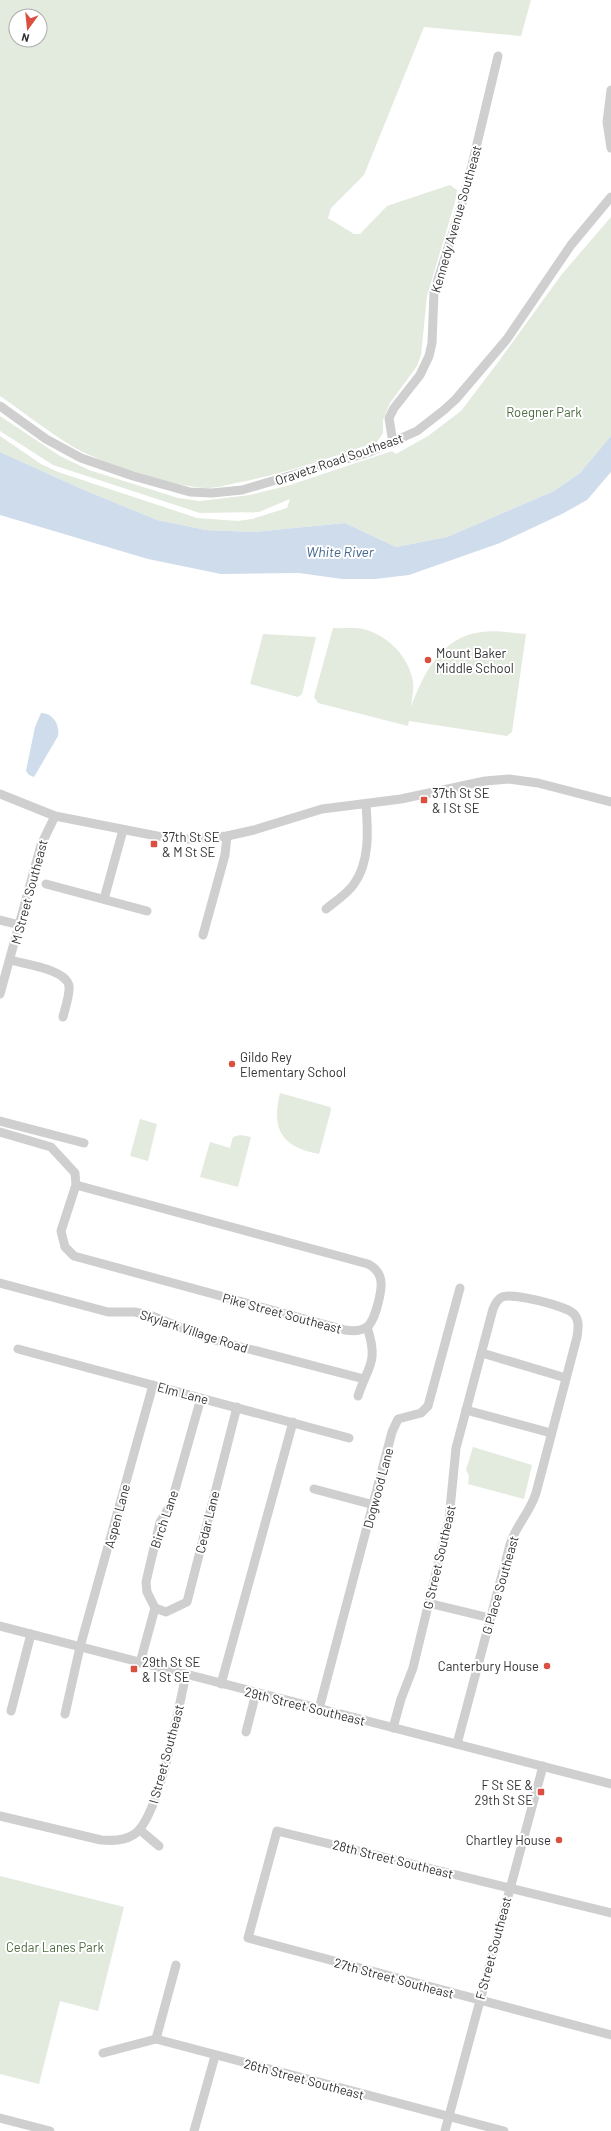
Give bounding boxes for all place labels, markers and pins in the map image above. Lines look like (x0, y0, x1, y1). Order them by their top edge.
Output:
place label: Mount Baker Middle School (436, 645, 514, 676)
marker: Mount Baker Middle School (423, 655, 433, 665)
place label: 37th St SE & I St SE (432, 785, 490, 816)
marker: 37th St SE & I St SE (419, 795, 429, 805)
place label: 37th St SE & M St SE (162, 829, 220, 860)
marker: 37th St SE & M St SE (149, 839, 159, 849)
place label: Gildo Rey Elementary School (240, 1049, 346, 1080)
marker: Gildo Rey Elementary School (227, 1059, 237, 1069)
place label: 29th St SE & I St SE (142, 1654, 201, 1685)
place label: Canterbury House (438, 1658, 539, 1674)
marker: Canterbury House (542, 1661, 552, 1671)
marker: 29th St SE & I St SE (129, 1664, 139, 1674)
place label: F St SE & 29th St SE (475, 1777, 533, 1808)
marker: F St SE & 29th St SE (536, 1787, 546, 1797)
place label: Chartley House (466, 1832, 551, 1848)
marker: Chartley House (554, 1835, 564, 1845)

